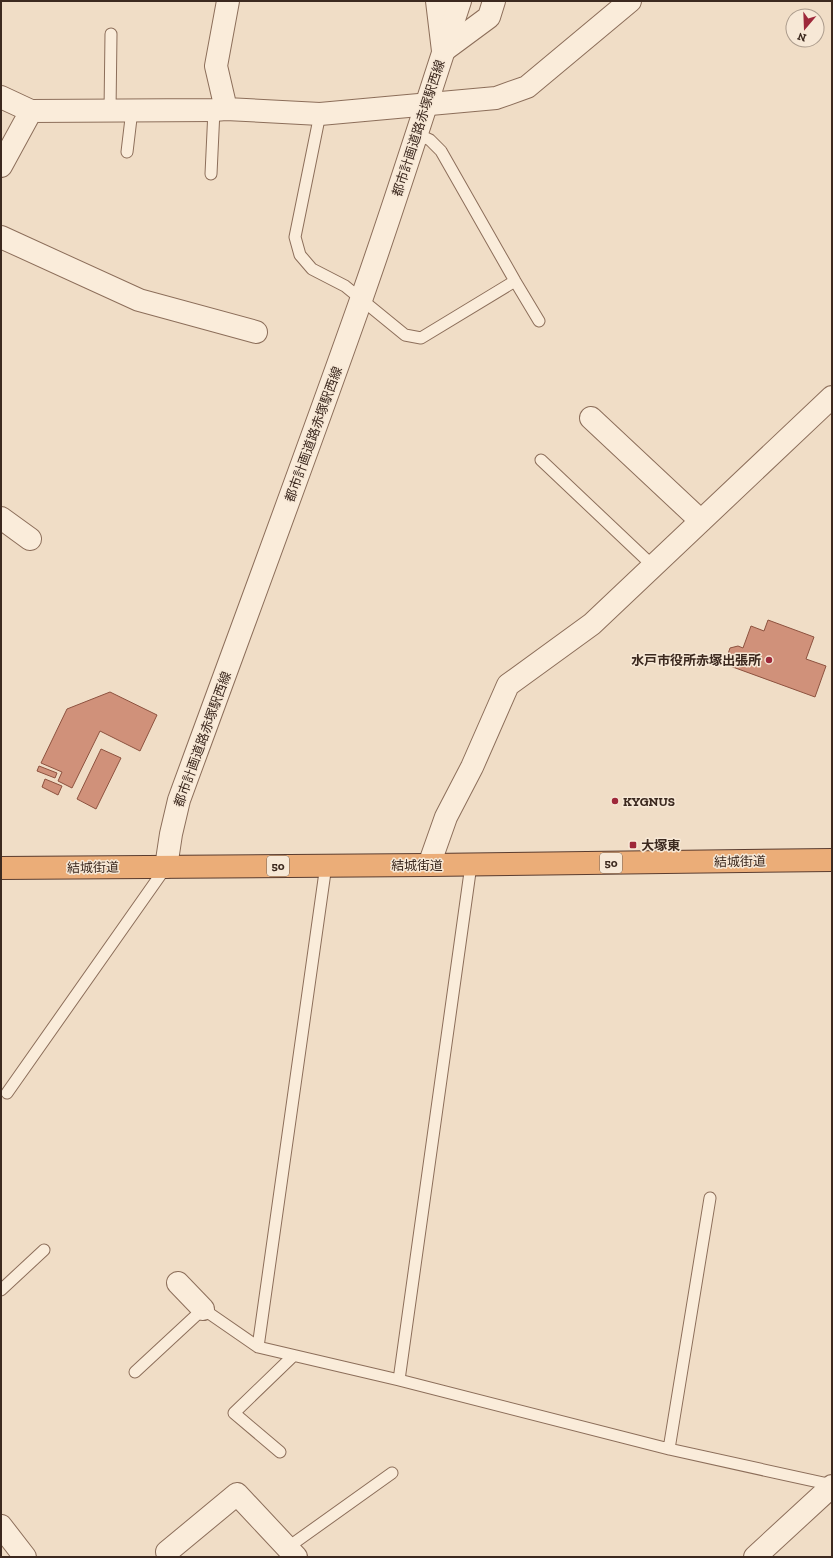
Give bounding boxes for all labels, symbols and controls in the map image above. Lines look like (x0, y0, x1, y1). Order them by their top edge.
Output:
north arrow (785, 8, 825, 48)
text: N (795, 29, 808, 44)
street label: 都市計画道路赤塚駅西線 (389, 58, 448, 198)
street label: 都市計画道路赤塚駅西線 (282, 364, 345, 504)
place label: 水戸市役所赤塚出張所 (631, 653, 761, 668)
marker: 水戸市役所赤塚出張所 (764, 655, 774, 665)
street label: 都市計画道路赤塚駅西線 (171, 669, 234, 809)
place label: KYGNUS (623, 794, 675, 809)
marker: KYGNUS (610, 796, 620, 806)
place label: 大塚東 (641, 838, 680, 853)
marker: 大塚東 (628, 840, 638, 850)
road number: 50 (600, 853, 622, 873)
street label: 結城街道 (714, 854, 766, 869)
road number: 50 (267, 856, 289, 876)
street label: 結城街道 (391, 858, 443, 873)
street label: 結城街道 (67, 860, 119, 875)

